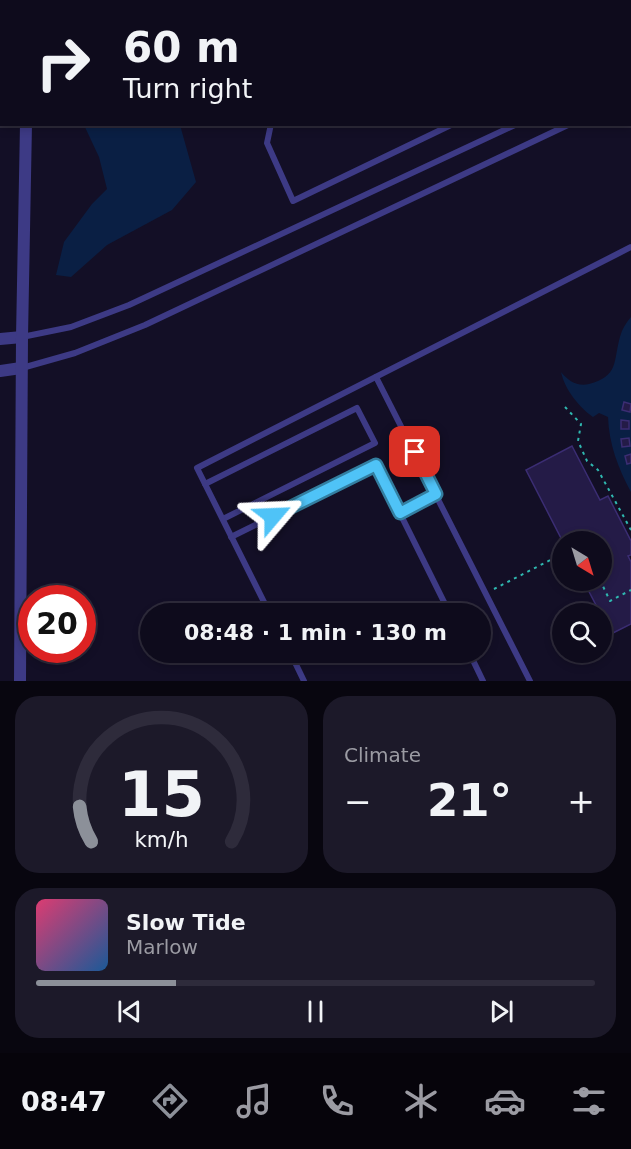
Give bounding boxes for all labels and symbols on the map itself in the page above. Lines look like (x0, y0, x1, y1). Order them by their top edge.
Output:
pin (389, 426, 440, 477)
position arrow (241, 484, 305, 548)
north arrow (552, 531, 612, 591)
speed limit sign: 20 (18, 585, 96, 663)

